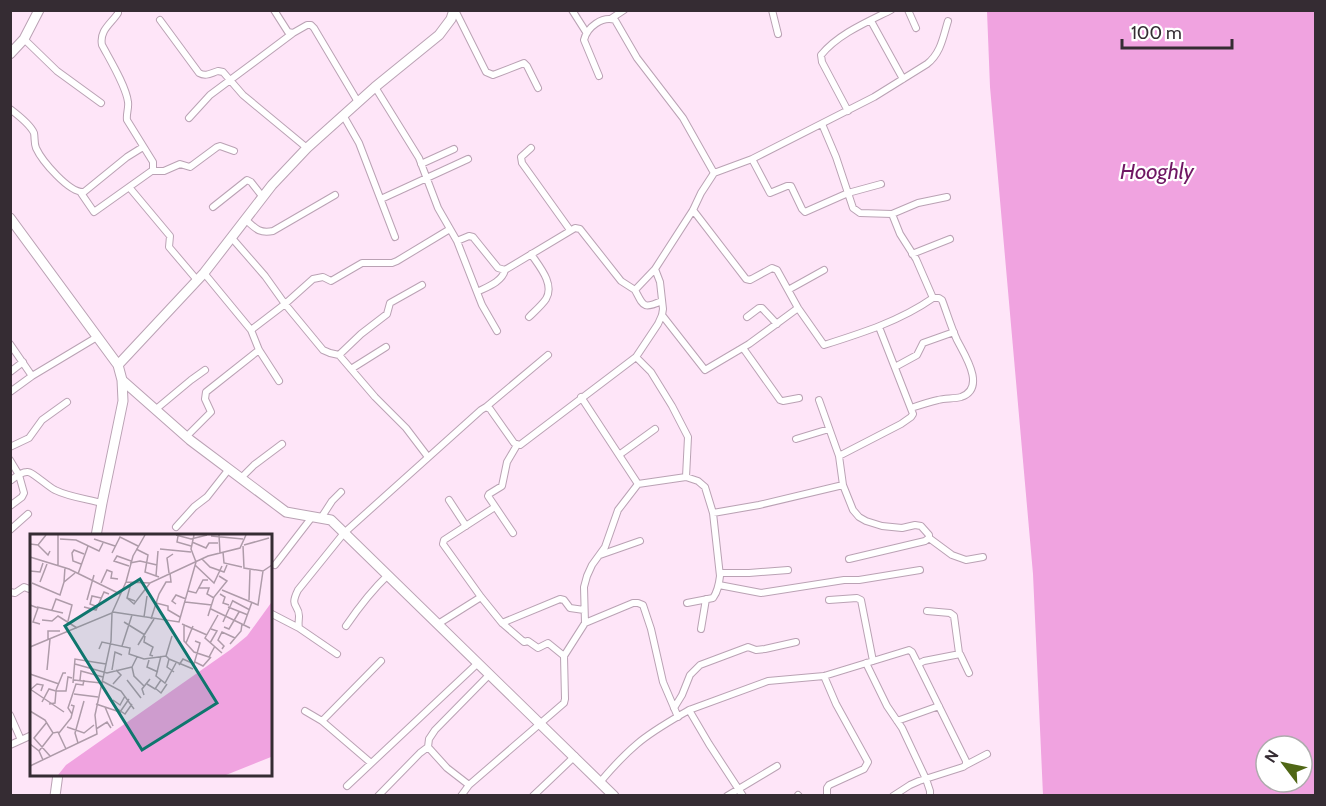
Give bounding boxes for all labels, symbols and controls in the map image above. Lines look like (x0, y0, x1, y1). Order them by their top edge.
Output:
scale bar (1122, 12, 1232, 50)
text: 100 m (1131, 22, 1182, 44)
water label: Hooghly (1120, 158, 1195, 185)
inset map (30, 534, 272, 776)
north arrow (1254, 734, 1314, 794)
text: N (1261, 746, 1283, 766)

